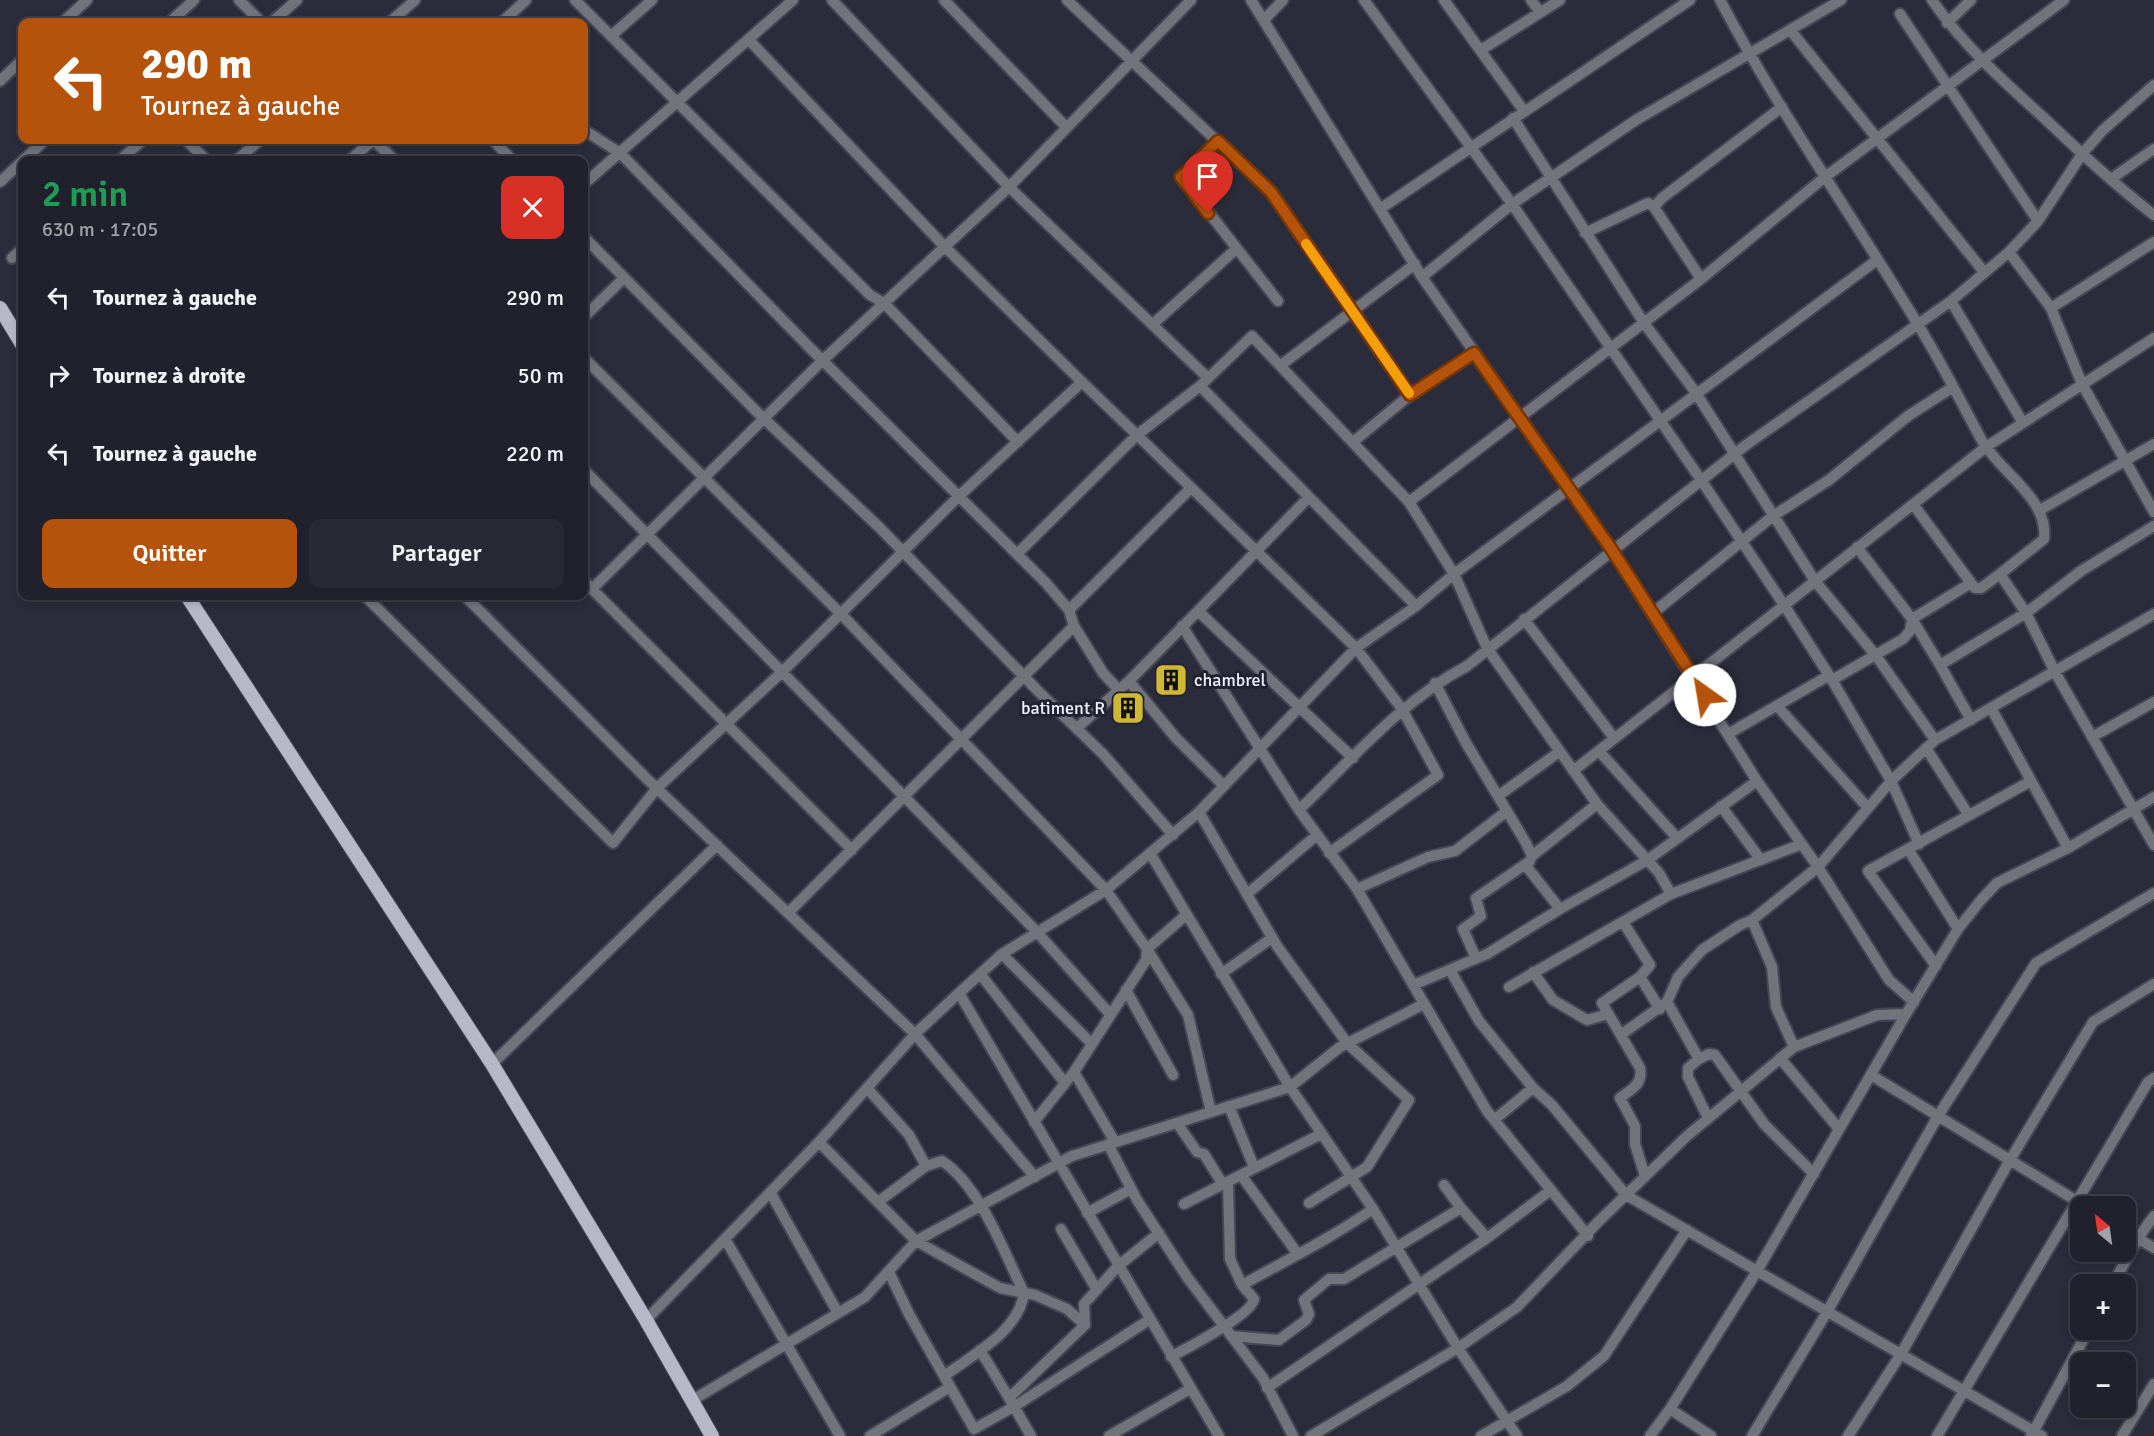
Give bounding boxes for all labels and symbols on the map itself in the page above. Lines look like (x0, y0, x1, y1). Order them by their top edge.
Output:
pin (1182, 151, 1233, 213)
building icon: chambrel (1153, 662, 1189, 698)
position arrow (1673, 663, 1737, 727)
place label: chambrel (1194, 669, 1266, 691)
building icon: batiment R (1110, 690, 1146, 726)
place label: batiment R (1021, 697, 1105, 719)
north arrow (2070, 1196, 2136, 1262)

